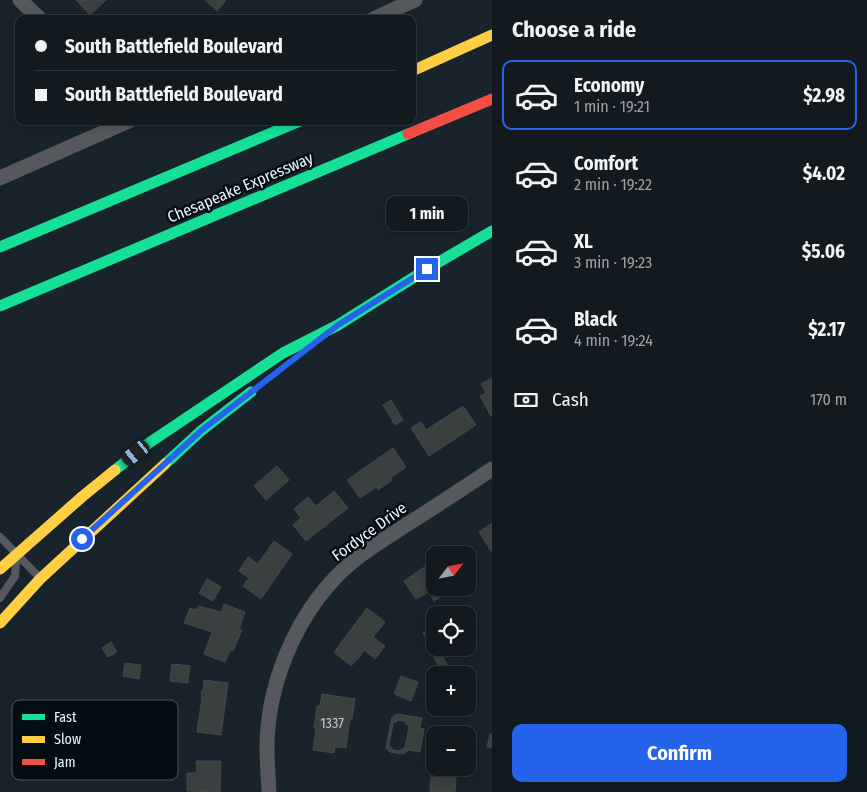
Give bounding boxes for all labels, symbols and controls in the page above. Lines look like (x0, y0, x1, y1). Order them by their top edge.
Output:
text: Choose a ride (512, 16, 636, 43)
text: South Battlefield Boulevard (65, 35, 283, 58)
icon: car (514, 73, 559, 118)
text: Economy (574, 74, 644, 97)
text: South Battlefield Boulevard (65, 83, 283, 106)
text: $2.98 (803, 84, 845, 107)
text: 1 min · 19:21 (574, 97, 650, 116)
street label: Chesapeake Expressway (164, 148, 317, 227)
icon: car (514, 151, 559, 196)
text: Comfort (574, 152, 638, 175)
text: $4.02 (803, 162, 845, 185)
text: 2 min · 19:22 (574, 175, 652, 194)
callout: 1 min (386, 196, 468, 232)
text: 1 min (410, 204, 444, 223)
icon: car (514, 229, 559, 274)
text: XL (574, 230, 593, 253)
text: $5.06 (802, 240, 845, 263)
text: 3 min · 19:23 (574, 253, 652, 272)
route end (416, 258, 438, 280)
icon: car (514, 307, 559, 352)
text: Black (574, 308, 617, 331)
text: $2.17 (808, 318, 845, 341)
text: 4 min · 19:24 (574, 331, 653, 350)
icon: cash (512, 386, 540, 414)
text: Cash (552, 388, 589, 411)
text: 170 m (810, 390, 847, 409)
car (119, 438, 152, 468)
street label: Fordyce Drive (328, 498, 410, 565)
route start (71, 528, 93, 550)
north arrow (426, 546, 476, 596)
map controls (426, 546, 476, 776)
button: locate (426, 606, 476, 656)
button: + (426, 666, 476, 716)
legend (12, 700, 178, 780)
text: Fast (54, 709, 77, 726)
house number: 1337 (320, 715, 344, 732)
button: Confirm (512, 724, 847, 782)
button: − (426, 726, 476, 776)
text: Slow (54, 731, 81, 748)
text: Jam (54, 754, 75, 771)

